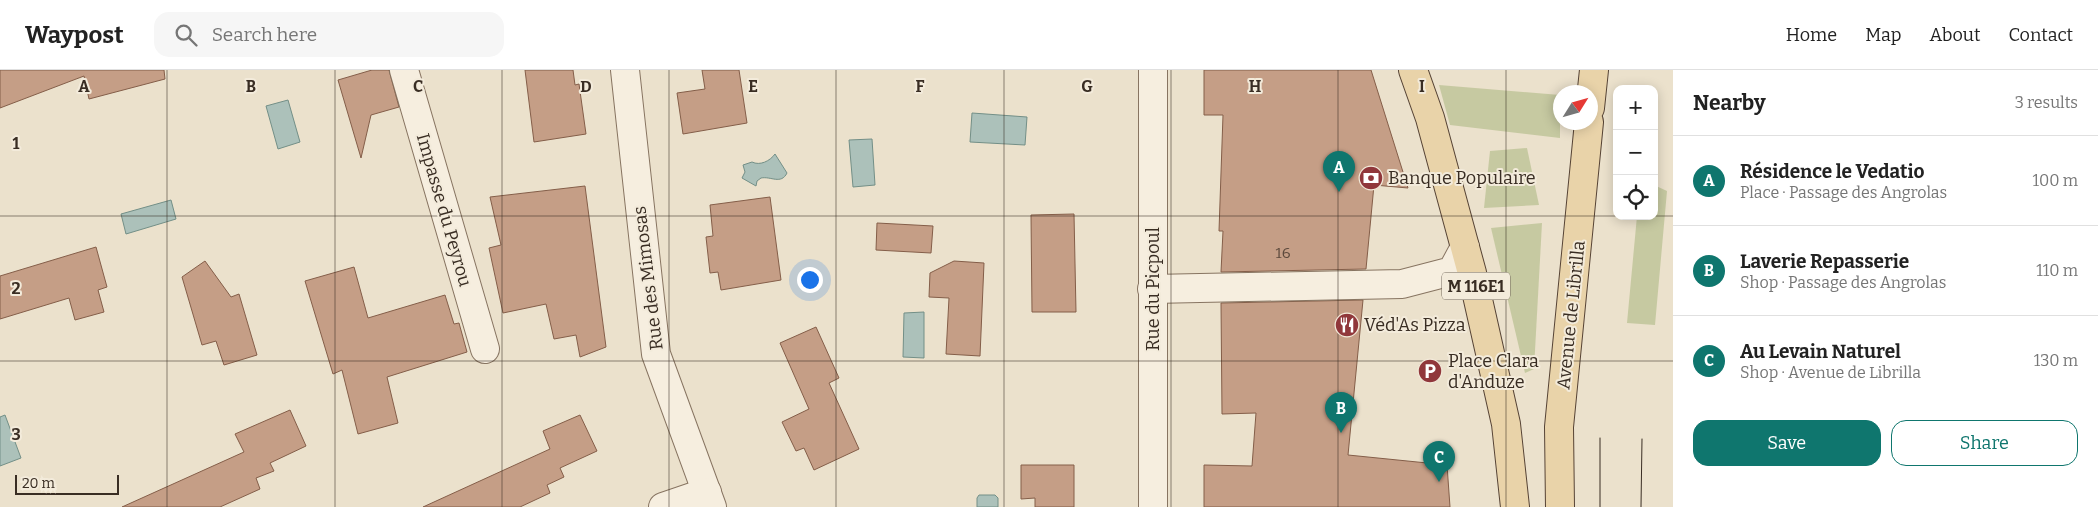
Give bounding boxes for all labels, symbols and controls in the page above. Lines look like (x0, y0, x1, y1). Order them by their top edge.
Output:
search box (154, 12, 504, 57)
text: Waypost (25, 21, 124, 49)
icon: search (172, 21, 200, 49)
text: Search here (212, 23, 317, 46)
text: Home (1786, 24, 1837, 46)
text: Map (1865, 24, 1901, 46)
text: About (1929, 24, 1980, 46)
text: Contact (2008, 24, 2073, 46)
text: A (78, 77, 90, 96)
text: B (246, 77, 256, 96)
text: C (413, 77, 423, 96)
text: D (580, 77, 592, 96)
text: E (748, 77, 758, 96)
text: F (916, 77, 925, 96)
text: G (1081, 77, 1093, 96)
text: H (1249, 77, 1262, 96)
text: I (1419, 77, 1425, 96)
north arrow (1553, 85, 1598, 130)
map controls (1613, 85, 1658, 220)
button: + (1613, 85, 1658, 130)
text: Nearby (1693, 90, 1766, 116)
text: 3 results (2015, 93, 2078, 112)
button: − (1613, 130, 1658, 175)
street label: Impasse du Peyrou (412, 131, 476, 289)
text: 1 (13, 134, 20, 153)
pin: A (1323, 151, 1355, 192)
text: Résidence le Vedatio (1740, 160, 1925, 183)
bank icon: Banque Populaire (1358, 165, 1384, 191)
place label: Banque Populaire (1388, 167, 1536, 189)
text: A (1703, 171, 1715, 190)
text: 100 m (2033, 171, 2078, 190)
button: locate (1613, 175, 1658, 220)
text: Place · Passage des Angrolas (1740, 183, 1947, 202)
street label: Rue des Mimosas (628, 205, 668, 351)
street label: Rue du Picpoul (1142, 227, 1164, 351)
street label: Avenue de Librilla (1552, 239, 1590, 390)
house number: 16 (1276, 244, 1291, 262)
text: Laverie Repasserie (1740, 250, 1909, 273)
text: B (1704, 261, 1714, 280)
text: 110 m (2036, 261, 2078, 280)
your location (797, 267, 823, 293)
road number: M 116E1 (1442, 272, 1510, 300)
text: Shop · Passage des Angrolas (1740, 273, 1946, 292)
text: 2 (11, 279, 21, 298)
restaurant icon: Véd'As Pizza (1334, 312, 1360, 338)
place label: Véd'As Pizza (1364, 314, 1466, 336)
text: Au Levain Naturel (1740, 340, 1901, 363)
place label: Place Clara d'Anduze (1448, 350, 1539, 393)
text: C (1704, 351, 1714, 370)
text: 130 m (2034, 351, 2078, 370)
parking icon: Place Clara d'Anduze (1417, 358, 1443, 384)
text: Shop · Avenue de Librilla (1740, 363, 1921, 382)
pin: B (1325, 392, 1357, 433)
button: Save (1693, 420, 1881, 466)
button: Share (1891, 420, 2078, 466)
text: 3 (11, 425, 21, 444)
pin: C (1423, 441, 1455, 482)
scale bar (15, 472, 119, 495)
text: 20 m (22, 475, 55, 492)

